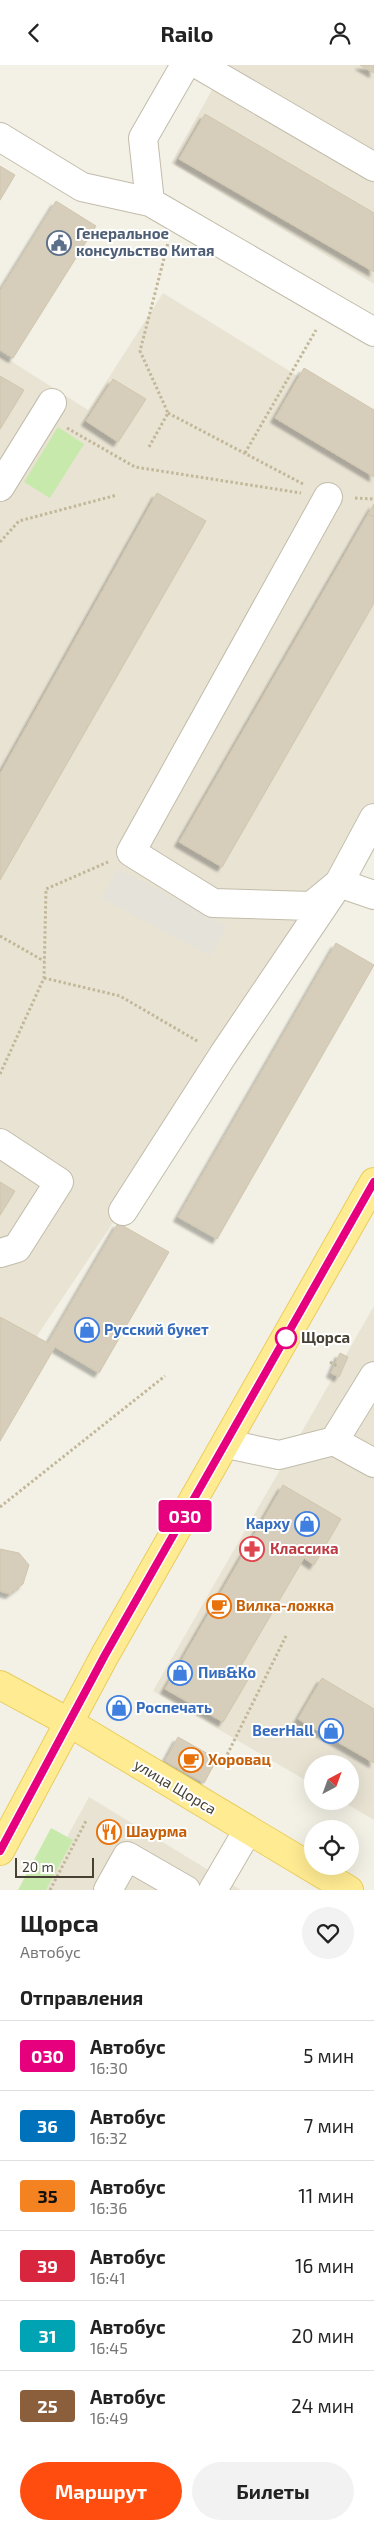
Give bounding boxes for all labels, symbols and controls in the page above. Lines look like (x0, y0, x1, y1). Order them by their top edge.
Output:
icon: back (20, 19, 48, 47)
icon: person (326, 19, 354, 47)
text: Railo (160, 20, 214, 46)
place label: Генеральное консульство Китая (76, 224, 215, 259)
public building icon: Генеральное консульство Китая (46, 230, 72, 256)
shop icon: Русский букет (74, 1317, 100, 1343)
place label: Русский букет (104, 1320, 209, 1338)
marker: Щорса (275, 1327, 297, 1349)
place label: Щорса (301, 1328, 350, 1346)
line badge: 030 (156, 1500, 214, 1532)
text: 030 (169, 1505, 201, 1527)
shop icon: Карху (294, 1511, 320, 1537)
place label: Карху (246, 1514, 290, 1532)
pharmacy icon: Классика (239, 1536, 265, 1562)
place label: Классика (270, 1539, 339, 1557)
cafe icon: Вилка-ложка (206, 1593, 232, 1619)
place label: Вилка-ложка (236, 1596, 334, 1614)
shop icon: Пив&Ко (167, 1660, 193, 1686)
place label: Пив&Ко (198, 1663, 256, 1681)
shop icon: Роспечать (106, 1695, 132, 1721)
place label: Роспечать (136, 1698, 212, 1716)
shop icon: BeerHall (318, 1718, 344, 1744)
place label: BeerHall (252, 1721, 314, 1739)
cafe icon: Хоровац (178, 1747, 204, 1773)
place label: Хоровац (208, 1750, 271, 1768)
street label: улица Щорса (131, 1755, 220, 1819)
north arrow (304, 1755, 359, 1810)
map controls (304, 1755, 359, 1875)
restaurant icon: Шаурма (96, 1819, 122, 1845)
button: locate (304, 1820, 359, 1875)
place label: Шаурма (126, 1822, 187, 1840)
scale bar (15, 1855, 94, 1878)
text: 20 m (22, 1858, 54, 1875)
button: heart (302, 1907, 354, 1959)
text: Щорса (20, 1908, 99, 1937)
text: Автобус (20, 1942, 81, 1961)
text: Отправления (20, 1986, 143, 2009)
text: Автобус (90, 2035, 166, 2058)
text: 5 мин (303, 2044, 354, 2067)
text: 030 (31, 2045, 64, 2067)
text: 16:30 (90, 2058, 128, 2077)
text: Автобус (90, 2105, 166, 2128)
text: 7 мин (304, 2114, 354, 2137)
text: 36 (37, 2115, 58, 2137)
text: 16:32 (90, 2128, 127, 2147)
text: Автобус (90, 2175, 166, 2198)
text: 11 мин (298, 2184, 354, 2207)
text: 35 (37, 2185, 58, 2207)
text: 16:36 (90, 2198, 127, 2217)
text: Автобус (90, 2245, 166, 2268)
text: 16 мин (295, 2254, 354, 2277)
text: 39 (37, 2255, 58, 2277)
text: 16:41 (90, 2268, 126, 2287)
text: Автобус (90, 2315, 166, 2338)
text: 20 мин (291, 2324, 354, 2347)
text: 31 (39, 2325, 56, 2347)
text: 16:45 (90, 2338, 128, 2357)
text: Автобус (90, 2385, 166, 2408)
text: 24 мин (291, 2394, 354, 2417)
text: 25 (37, 2395, 58, 2417)
text: 16:49 (90, 2408, 128, 2427)
button: Маршрут (20, 2462, 182, 2520)
button: Билеты (192, 2462, 354, 2520)

